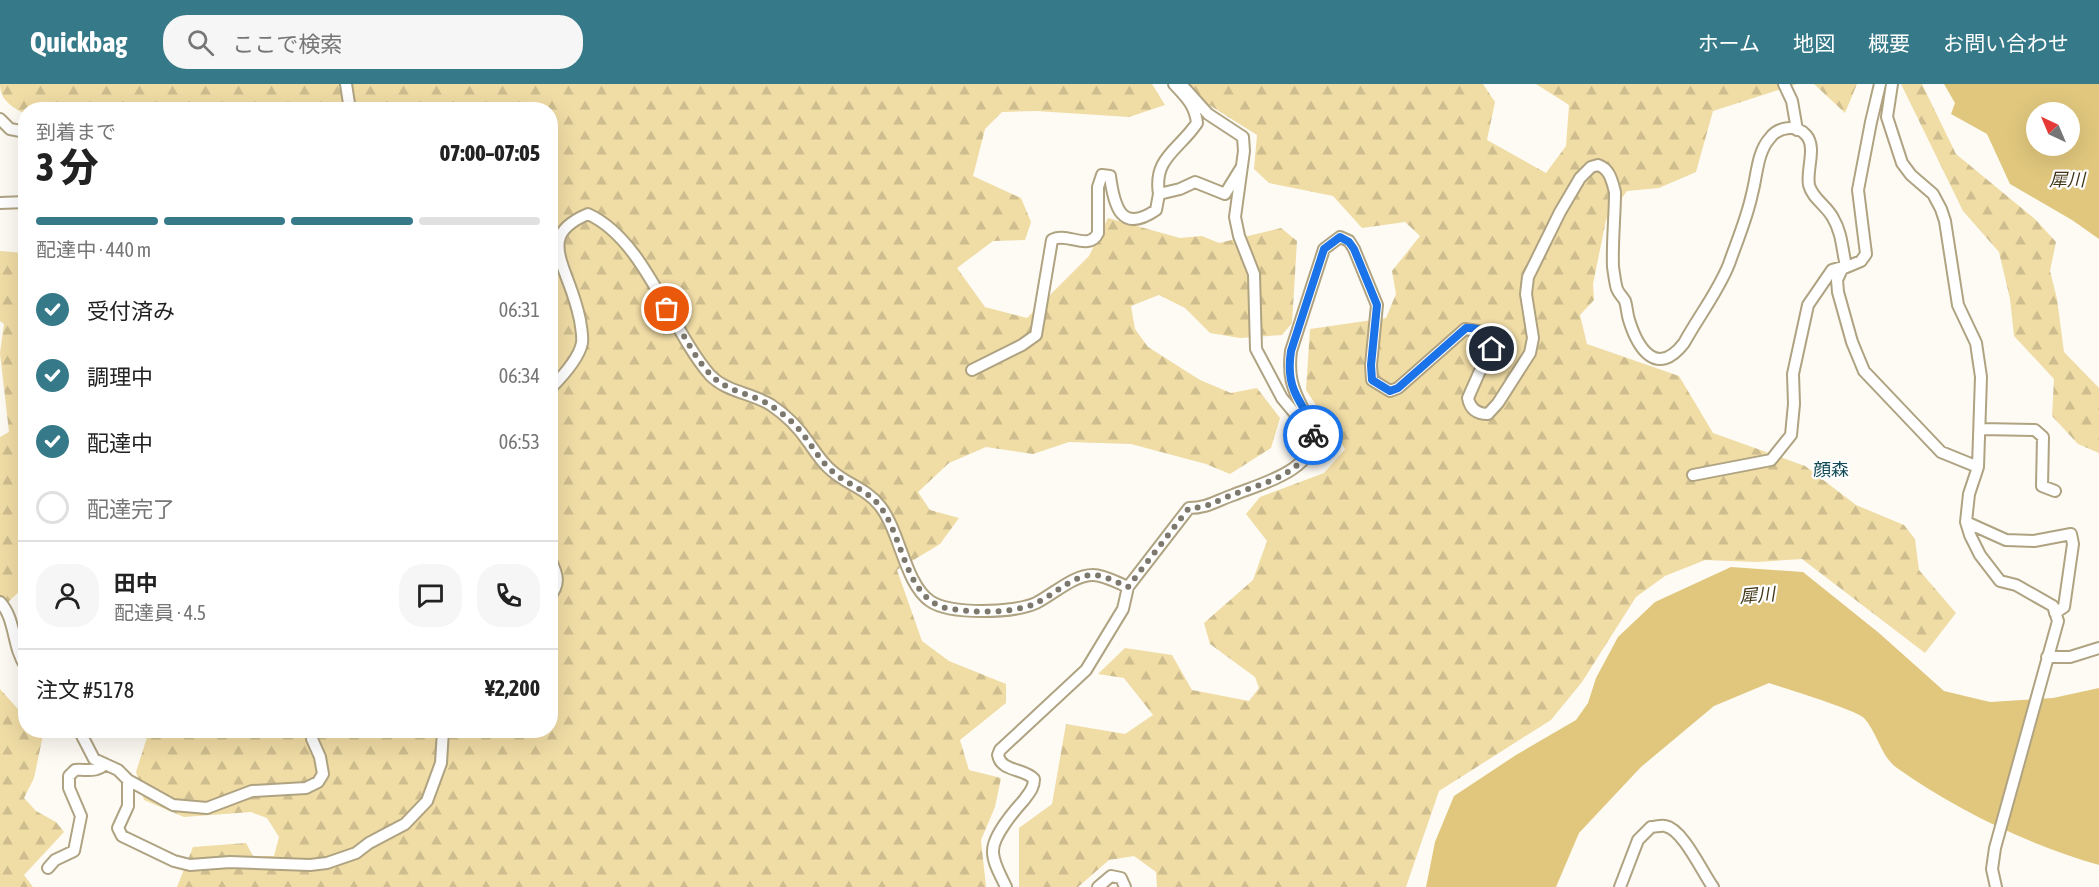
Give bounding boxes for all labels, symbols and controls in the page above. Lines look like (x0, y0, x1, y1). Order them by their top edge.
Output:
search box (163, 15, 583, 69)
text: Quickbag (30, 26, 127, 58)
icon: search (184, 26, 217, 59)
text: ここで検索 (232, 31, 342, 57)
text: ホーム (1698, 31, 1760, 55)
text: 地図 (1793, 31, 1835, 55)
text: 概要 (1868, 31, 1910, 55)
text: お問い合わせ (1943, 31, 2069, 55)
north arrow (2026, 102, 2080, 156)
map controls (2026, 102, 2080, 156)
text: 到着まで (36, 120, 116, 143)
text: 07:00–07:05 (440, 140, 540, 166)
text: 3 分 (36, 145, 99, 189)
water label: 犀川 (2049, 169, 2087, 190)
text: 配達中 · 440 m (36, 238, 151, 261)
pin (641, 283, 692, 334)
icon: bag (650, 292, 683, 325)
icon: check (36, 293, 69, 326)
text: 受付済み (87, 298, 175, 324)
text: 06:31 (499, 298, 540, 321)
pin (1466, 323, 1517, 374)
icon: home (1475, 332, 1508, 365)
icon: check (36, 359, 69, 392)
text: 調理中 (87, 364, 153, 390)
text: 06:34 (499, 364, 540, 387)
courier (1283, 405, 1343, 465)
icon: bike (1297, 419, 1330, 452)
icon: check (36, 425, 69, 458)
text: 配達中 (87, 430, 153, 456)
text: 06:53 (499, 430, 540, 453)
district label: 顔森 (1813, 459, 1849, 480)
text: 配達完了 (87, 496, 175, 522)
button: person (36, 564, 99, 627)
button: chat (399, 564, 462, 627)
button: phone (477, 564, 540, 627)
text: 田中 (114, 570, 158, 596)
water label: 犀川 (1738, 583, 1778, 607)
text: 配達員 · 4.5 (114, 601, 206, 624)
text: ¥2,200 (485, 675, 540, 701)
text: 注文 #5178 (36, 677, 134, 703)

